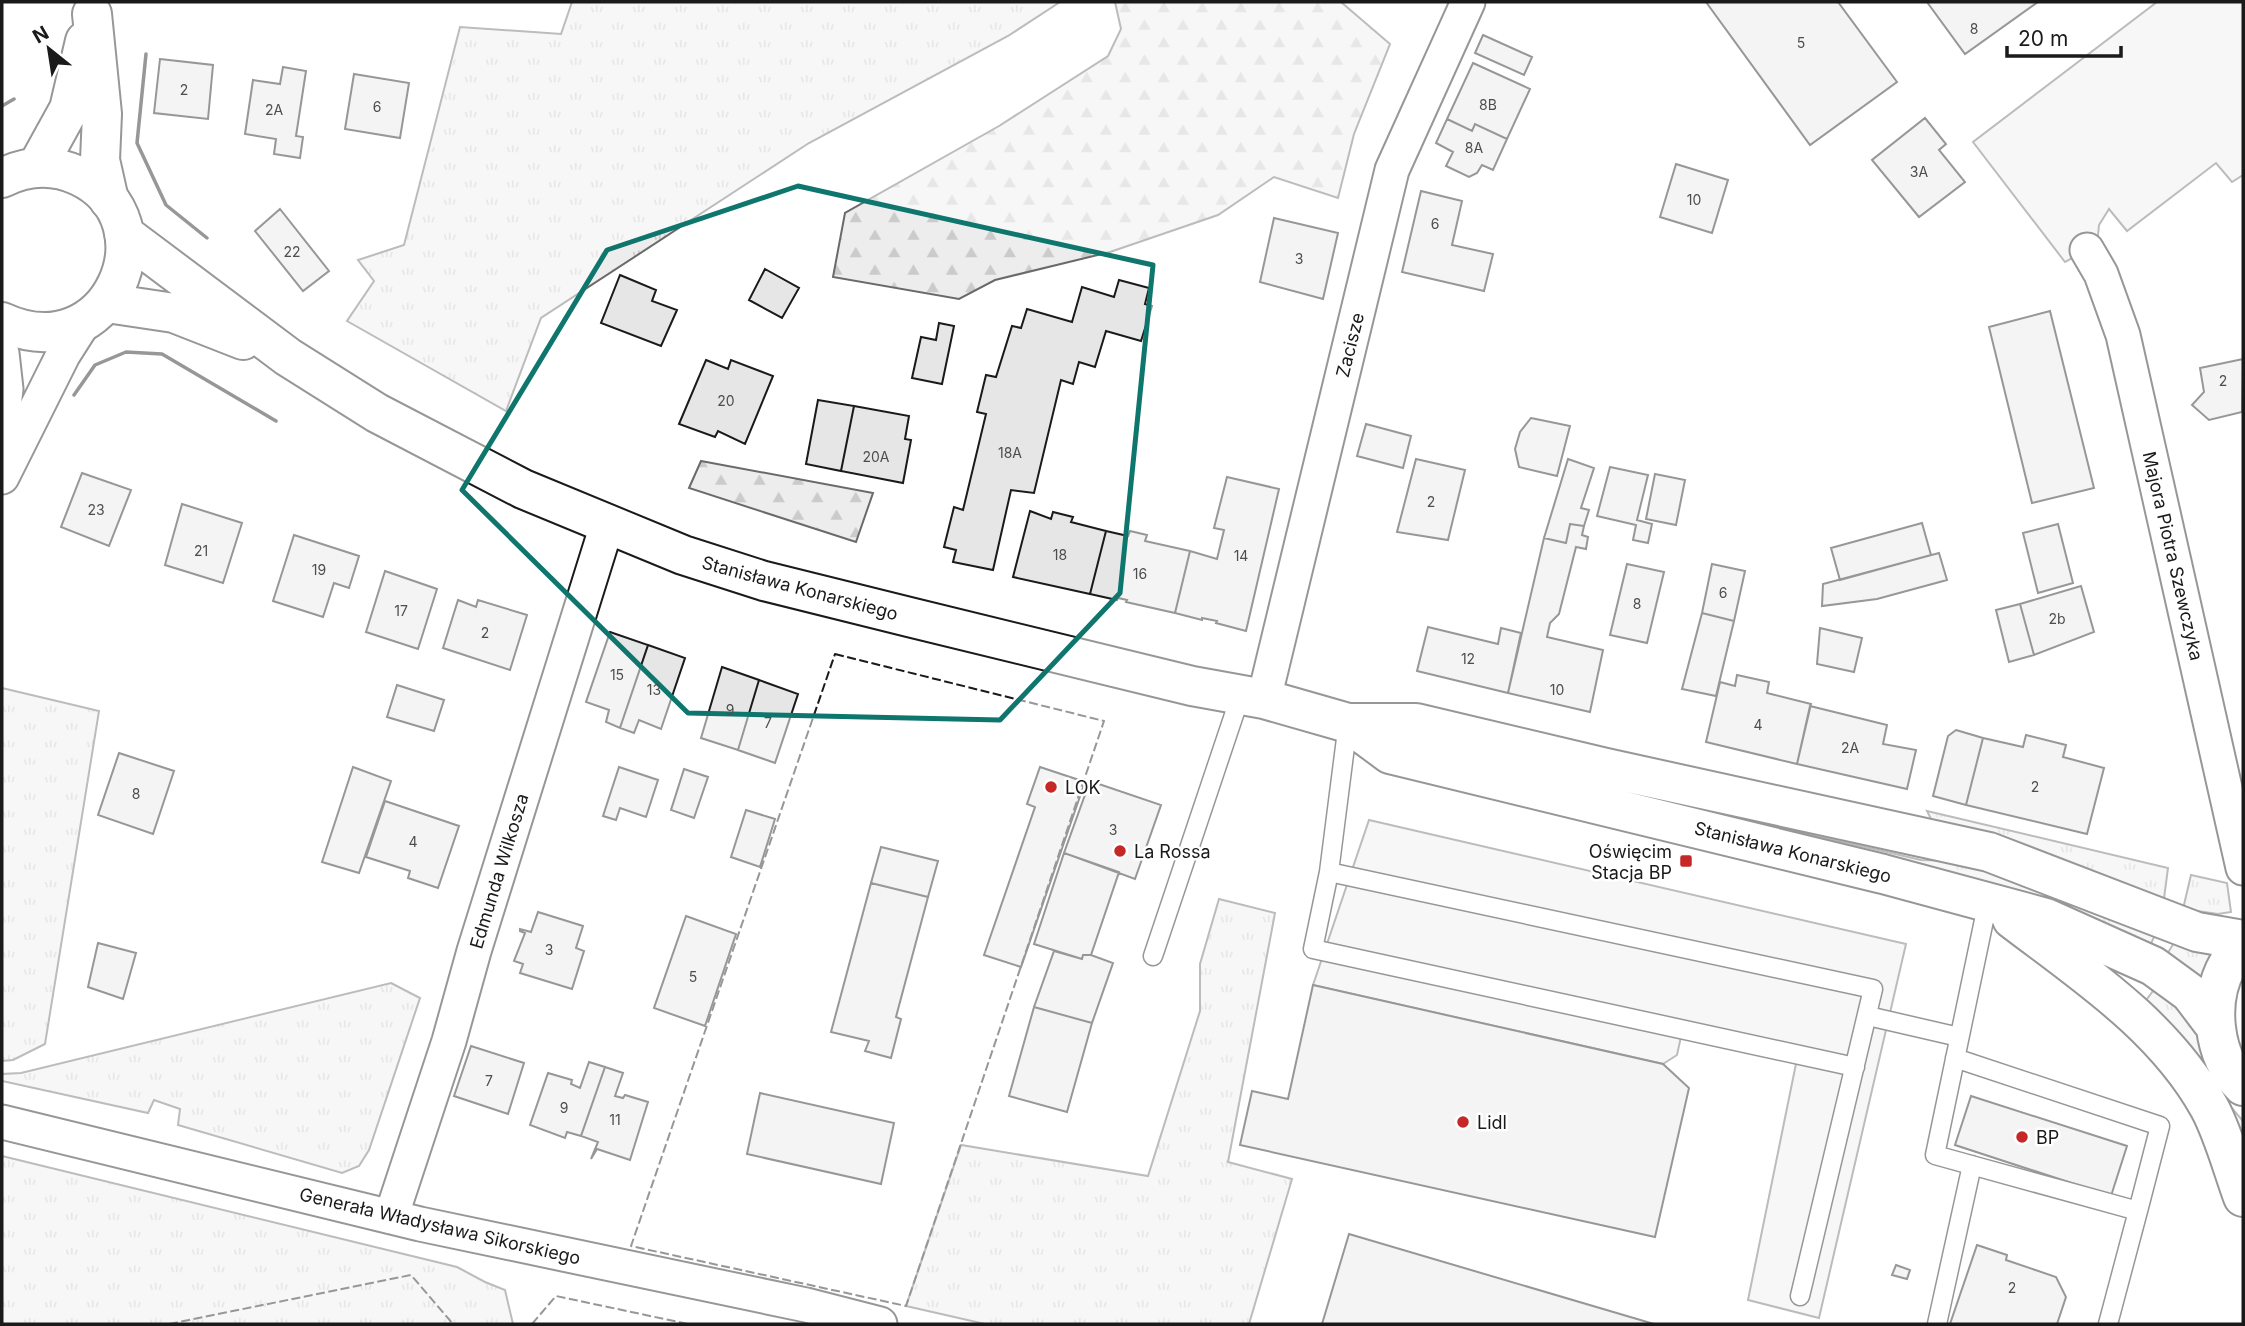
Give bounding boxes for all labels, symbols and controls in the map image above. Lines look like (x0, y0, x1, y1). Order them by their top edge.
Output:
north arrow (14, 14, 84, 84)
scale bar (2007, 14, 2121, 58)
house number: 8 (1970, 20, 1978, 37)
text: N (29, 21, 53, 48)
text: 20 m (2018, 26, 2068, 51)
house number: 5 (1797, 34, 1805, 51)
house number: 2 (180, 81, 188, 98)
house number: 8B (1479, 96, 1497, 113)
house number: 6 (373, 98, 381, 115)
house number: 2A (265, 101, 283, 118)
house number: 8A (1465, 139, 1483, 156)
house number: 3A (1910, 163, 1928, 180)
house number: 10 (1687, 191, 1701, 208)
house number: 6 (1431, 215, 1439, 232)
house number: 22 (283, 243, 301, 260)
house number: 3 (1295, 250, 1303, 267)
street label: Zacisze (1332, 311, 1368, 379)
house number: 2 (2219, 372, 2227, 389)
house number: 20 (717, 392, 735, 409)
house number: 18A (998, 444, 1022, 461)
house number: 20A (862, 448, 890, 465)
street label: Majora Piotra Szewczyka (2139, 449, 2207, 663)
house number: 2 (1427, 493, 1435, 510)
house number: 23 (87, 501, 105, 518)
house number: 21 (194, 542, 208, 559)
house number: 18 (1053, 546, 1067, 563)
house number: 14 (1234, 547, 1248, 564)
street label: Stanisława Konarskiego (700, 552, 900, 624)
house number: 19 (312, 561, 326, 578)
house number: 16 (1133, 565, 1147, 582)
house number: 6 (1719, 584, 1727, 601)
house number: 8 (1633, 595, 1641, 612)
house number: 17 (394, 602, 408, 619)
house number: 2b (2048, 610, 2066, 627)
house number: 2 (481, 624, 489, 641)
house number: 12 (1461, 650, 1475, 667)
house number: 15 (610, 666, 624, 683)
house number: 13 (647, 681, 661, 698)
house number: 10 (1550, 681, 1564, 698)
house number: 9 (726, 701, 734, 718)
house number: 7 (764, 714, 772, 731)
house number: 4 (1753, 716, 1763, 733)
house number: 2A (1841, 739, 1859, 756)
place label: LOK (1065, 777, 1101, 798)
house number: 2 (2031, 778, 2039, 795)
marker: LOK (1043, 779, 1059, 795)
house number: 8 (132, 785, 140, 802)
street label: Edmunda Wilkosza (465, 791, 533, 951)
street label: Stanisława Konarskiego (1692, 817, 1894, 887)
house number: 3 (1109, 821, 1117, 838)
house number: 4 (408, 833, 418, 850)
place label: La Rossa (1134, 841, 1211, 862)
place label: Oświęcim Stacja BP (1589, 841, 1672, 883)
marker: La Rossa (1112, 843, 1128, 859)
marker: Oświęcim Stacja BP (1678, 853, 1694, 869)
house number: 3 (545, 941, 553, 958)
house number: 5 (689, 968, 697, 985)
house number: 7 (485, 1072, 493, 1089)
house number: 9 (560, 1099, 568, 1116)
house number: 11 (609, 1111, 621, 1128)
place label: Lidl (1477, 1112, 1507, 1133)
marker: Lidl (1455, 1114, 1471, 1130)
place label: BP (2036, 1127, 2059, 1148)
marker: BP (2014, 1129, 2030, 1145)
street label: Generała Władysława Sikorskiego (297, 1183, 583, 1269)
house number: 2 (2008, 1279, 2016, 1296)

